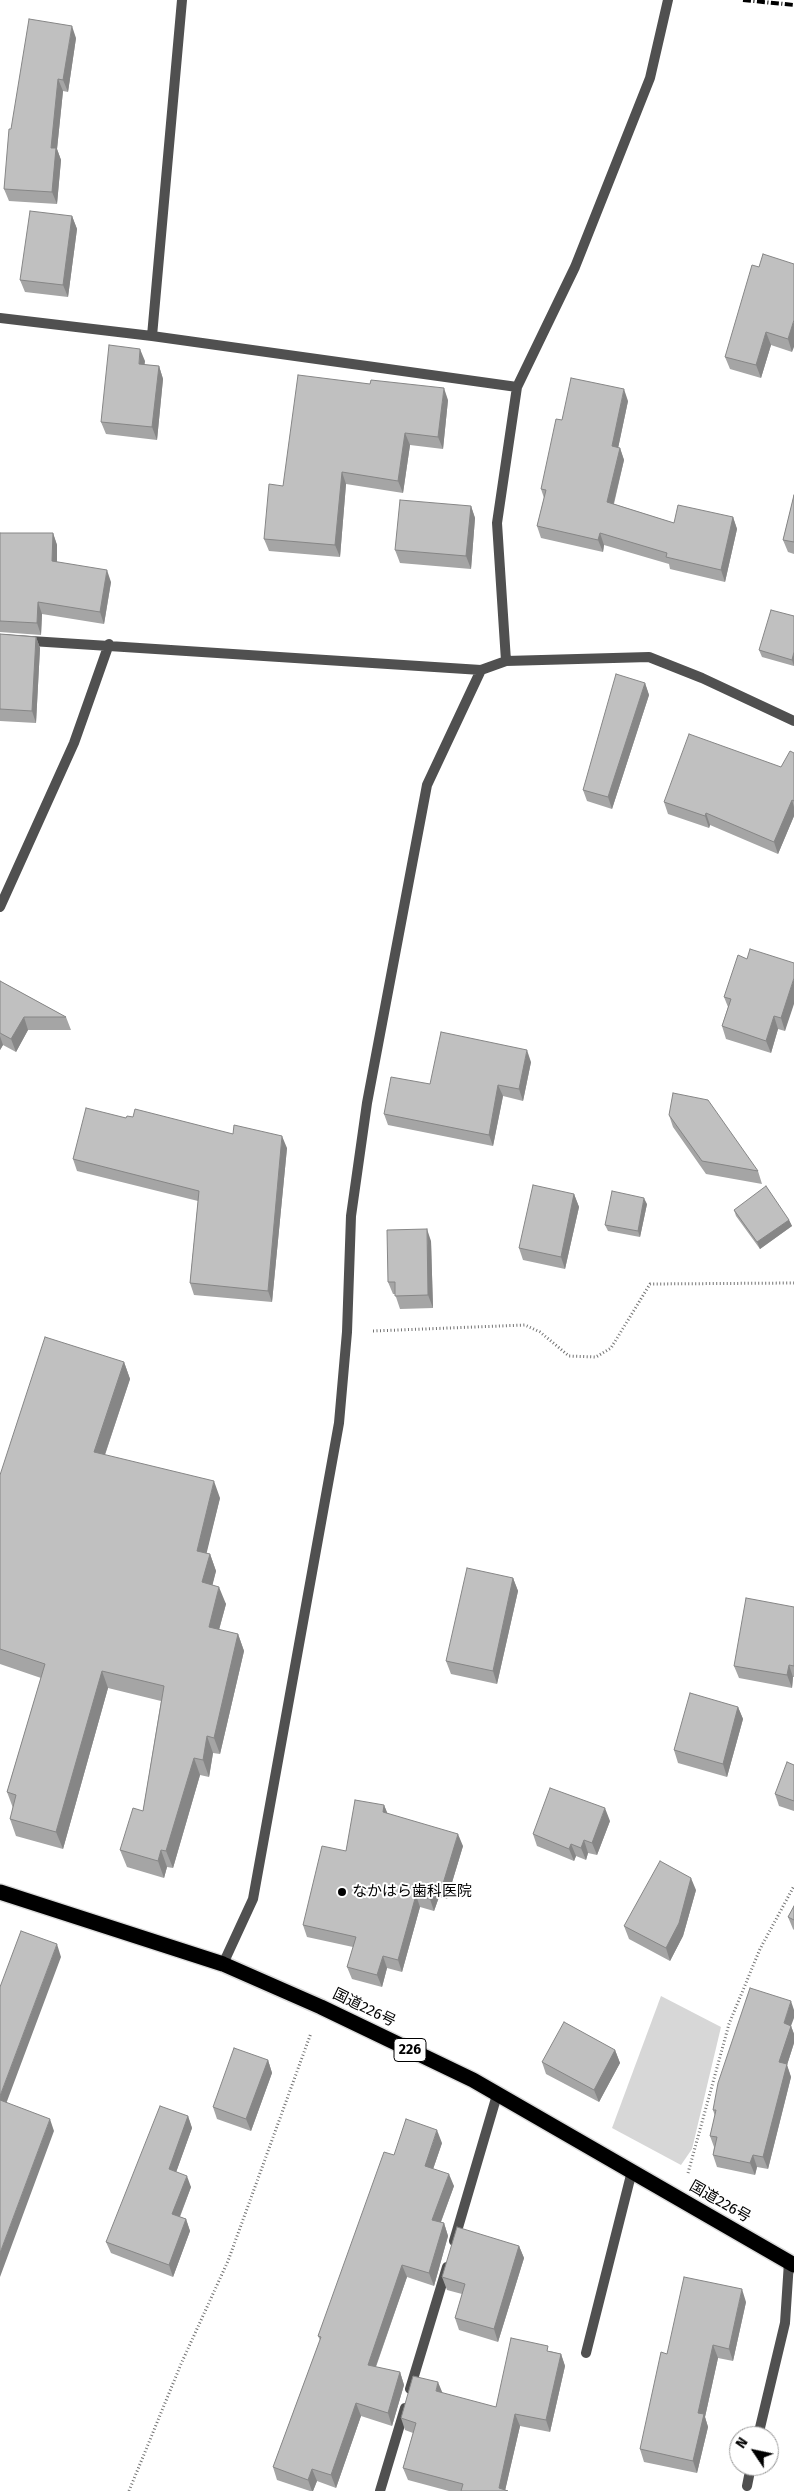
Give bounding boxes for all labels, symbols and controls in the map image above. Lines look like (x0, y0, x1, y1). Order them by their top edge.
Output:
place label: なかはら歯科医院 (352, 1883, 472, 1901)
marker: なかはら歯科医院 (336, 1886, 348, 1898)
street label: 国道226号 (330, 1985, 398, 2031)
road number: 226 (394, 2038, 426, 2062)
street label: 国道226号 (686, 2177, 754, 2227)
north arrow (729, 2426, 779, 2476)
text: N (732, 2434, 752, 2452)

